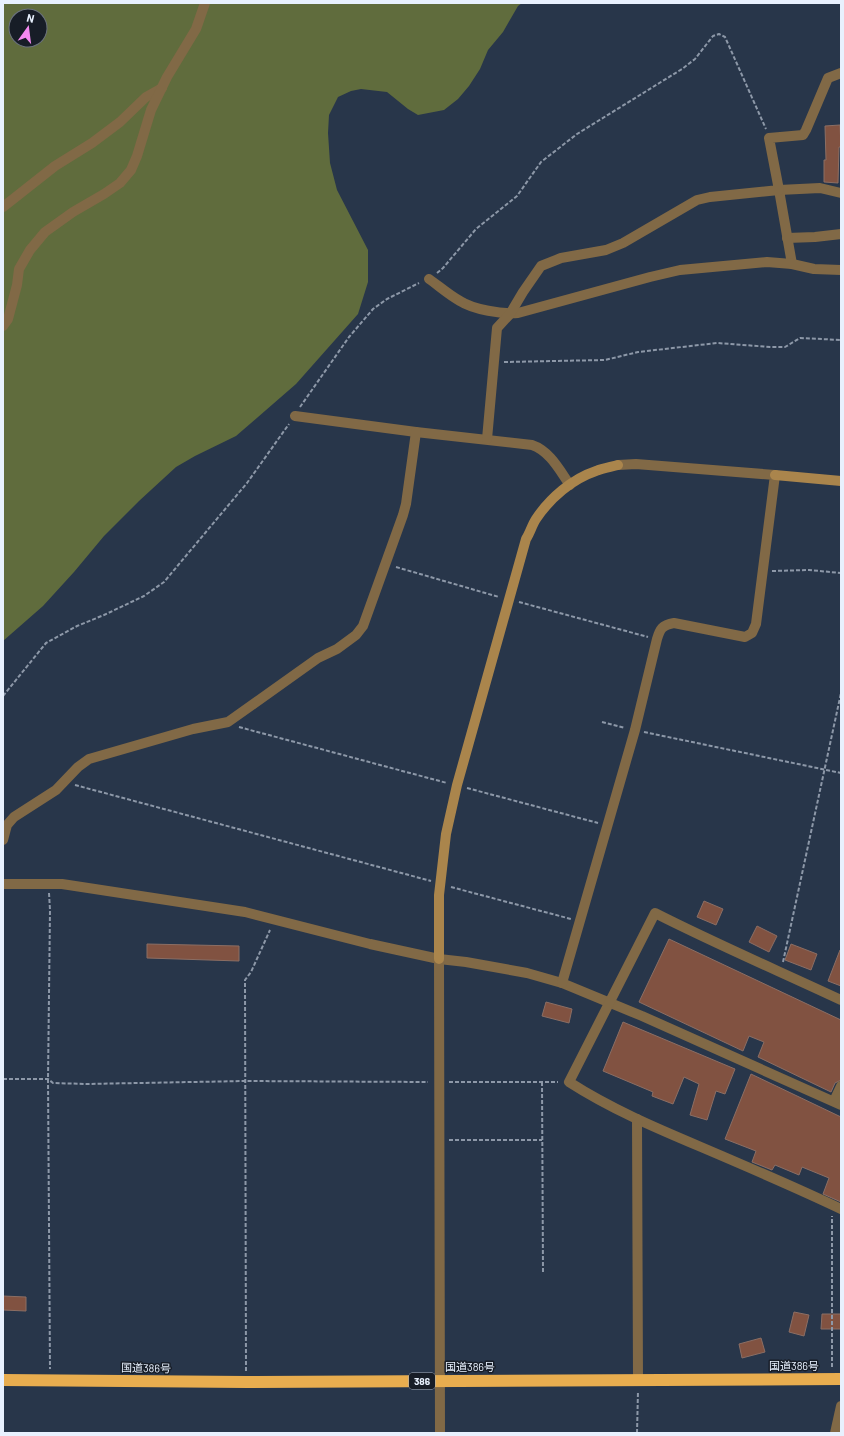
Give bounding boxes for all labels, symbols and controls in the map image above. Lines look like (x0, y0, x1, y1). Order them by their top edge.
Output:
north arrow (8, 8, 48, 48)
text: N (25, 11, 36, 25)
street label: 国道386号 (769, 1359, 819, 1372)
street label: 国道386号 (445, 1360, 495, 1373)
street label: 国道386号 (121, 1361, 171, 1374)
road number: 386 (409, 1373, 435, 1389)

